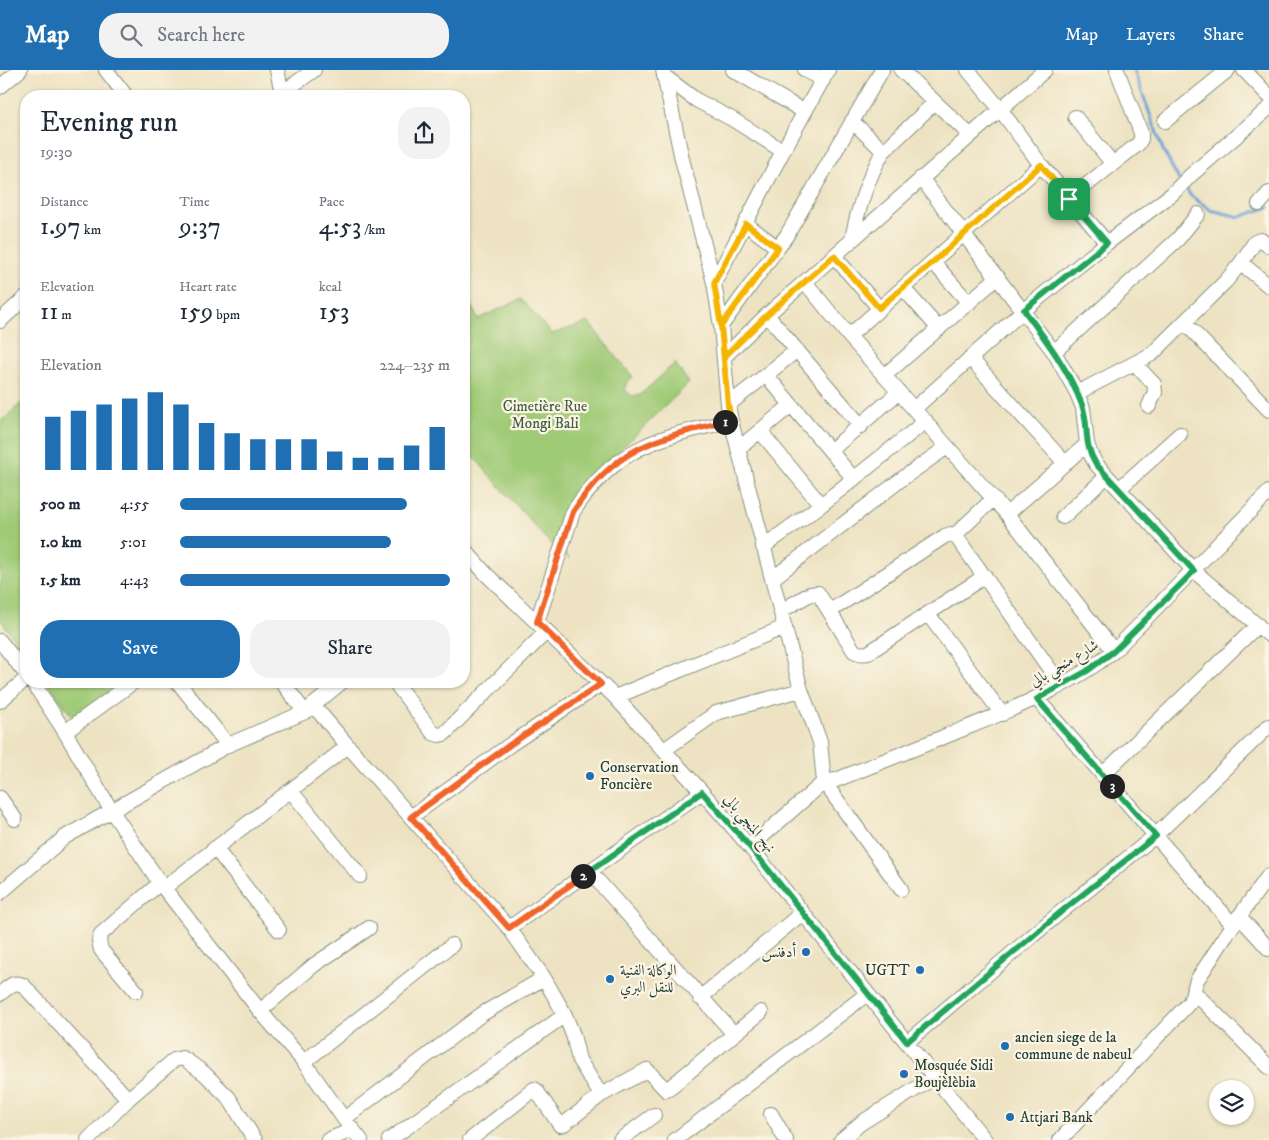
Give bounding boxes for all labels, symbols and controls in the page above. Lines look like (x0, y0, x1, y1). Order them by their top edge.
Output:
search box (99, 13, 449, 58)
text: Map (25, 20, 69, 50)
icon: search (117, 21, 145, 49)
text: Search here (157, 24, 245, 47)
text: Map (1065, 24, 1098, 46)
text: Layers (1126, 24, 1175, 46)
text: Share (1203, 24, 1244, 46)
text: Evening run (40, 105, 178, 140)
button: share (398, 107, 450, 159)
text: 19:30 (40, 142, 73, 162)
pin (1048, 178, 1090, 220)
icon: arrive (1055, 185, 1083, 213)
text: Distance (40, 193, 88, 211)
text: Time (179, 193, 210, 211)
text: Pace (319, 193, 345, 211)
text: 1.97 (40, 211, 81, 242)
text: 9:37 (179, 211, 221, 242)
text: 4:53 (319, 211, 361, 242)
text: km (81, 221, 101, 239)
text: /km (361, 221, 386, 239)
text: Elevation (40, 278, 94, 296)
text: Heart rate (179, 278, 237, 296)
text: kcal (319, 278, 342, 296)
text: 11 (40, 296, 58, 327)
text: 159 (179, 296, 213, 327)
text: 153 (319, 296, 349, 327)
text: m (58, 306, 72, 324)
text: bpm (213, 306, 240, 324)
text: Elevation (40, 355, 102, 375)
text: 224–235 m (379, 355, 450, 375)
park label: Cimetière Rue Mongi Bali (503, 397, 587, 433)
pin: 1 (712, 410, 738, 434)
text: 1 (723, 413, 728, 431)
text: 500 m (40, 494, 81, 514)
text: 4:55 (120, 494, 149, 514)
text: 1.0 km (40, 532, 82, 552)
text: 5:01 (120, 532, 147, 552)
text: 1.5 km (40, 570, 81, 590)
text: 4:43 (120, 570, 149, 590)
button: Save (40, 620, 240, 678)
button: Share (250, 620, 450, 678)
street label: شارع منجي بالي (1026, 635, 1104, 695)
place label: Conservation Foncière (600, 758, 679, 794)
marker: Conservation Foncière (584, 770, 596, 782)
pin: 3 (1100, 774, 1124, 798)
text: 3 (1110, 777, 1115, 795)
street label: نهج المنجي بالي (716, 790, 780, 859)
pin: 2 (570, 864, 596, 888)
text: 2 (580, 867, 587, 885)
place label: أدفنس (761, 941, 796, 962)
marker: أدفنس (800, 946, 812, 958)
place label: الوكالة الفنية للنقل البري (620, 961, 676, 999)
place label: UGTT (865, 961, 911, 980)
marker: UGTT (914, 964, 926, 976)
marker: الوكالة الفنية للنقل البري (604, 973, 616, 985)
place label: ancien siege de la commune de nabeul (1015, 1028, 1132, 1064)
marker: ancien siege de la commune de nabeul (999, 1040, 1011, 1052)
place label: Mosquée Sidi Boujèlèbia (914, 1056, 993, 1092)
marker: Mosquée Sidi Boujèlèbia (898, 1068, 910, 1080)
map controls (1209, 1080, 1254, 1125)
button: layers (1209, 1080, 1254, 1125)
place label: Attjari Bank (1020, 1108, 1094, 1127)
marker: Attjari Bank (1004, 1111, 1016, 1123)

